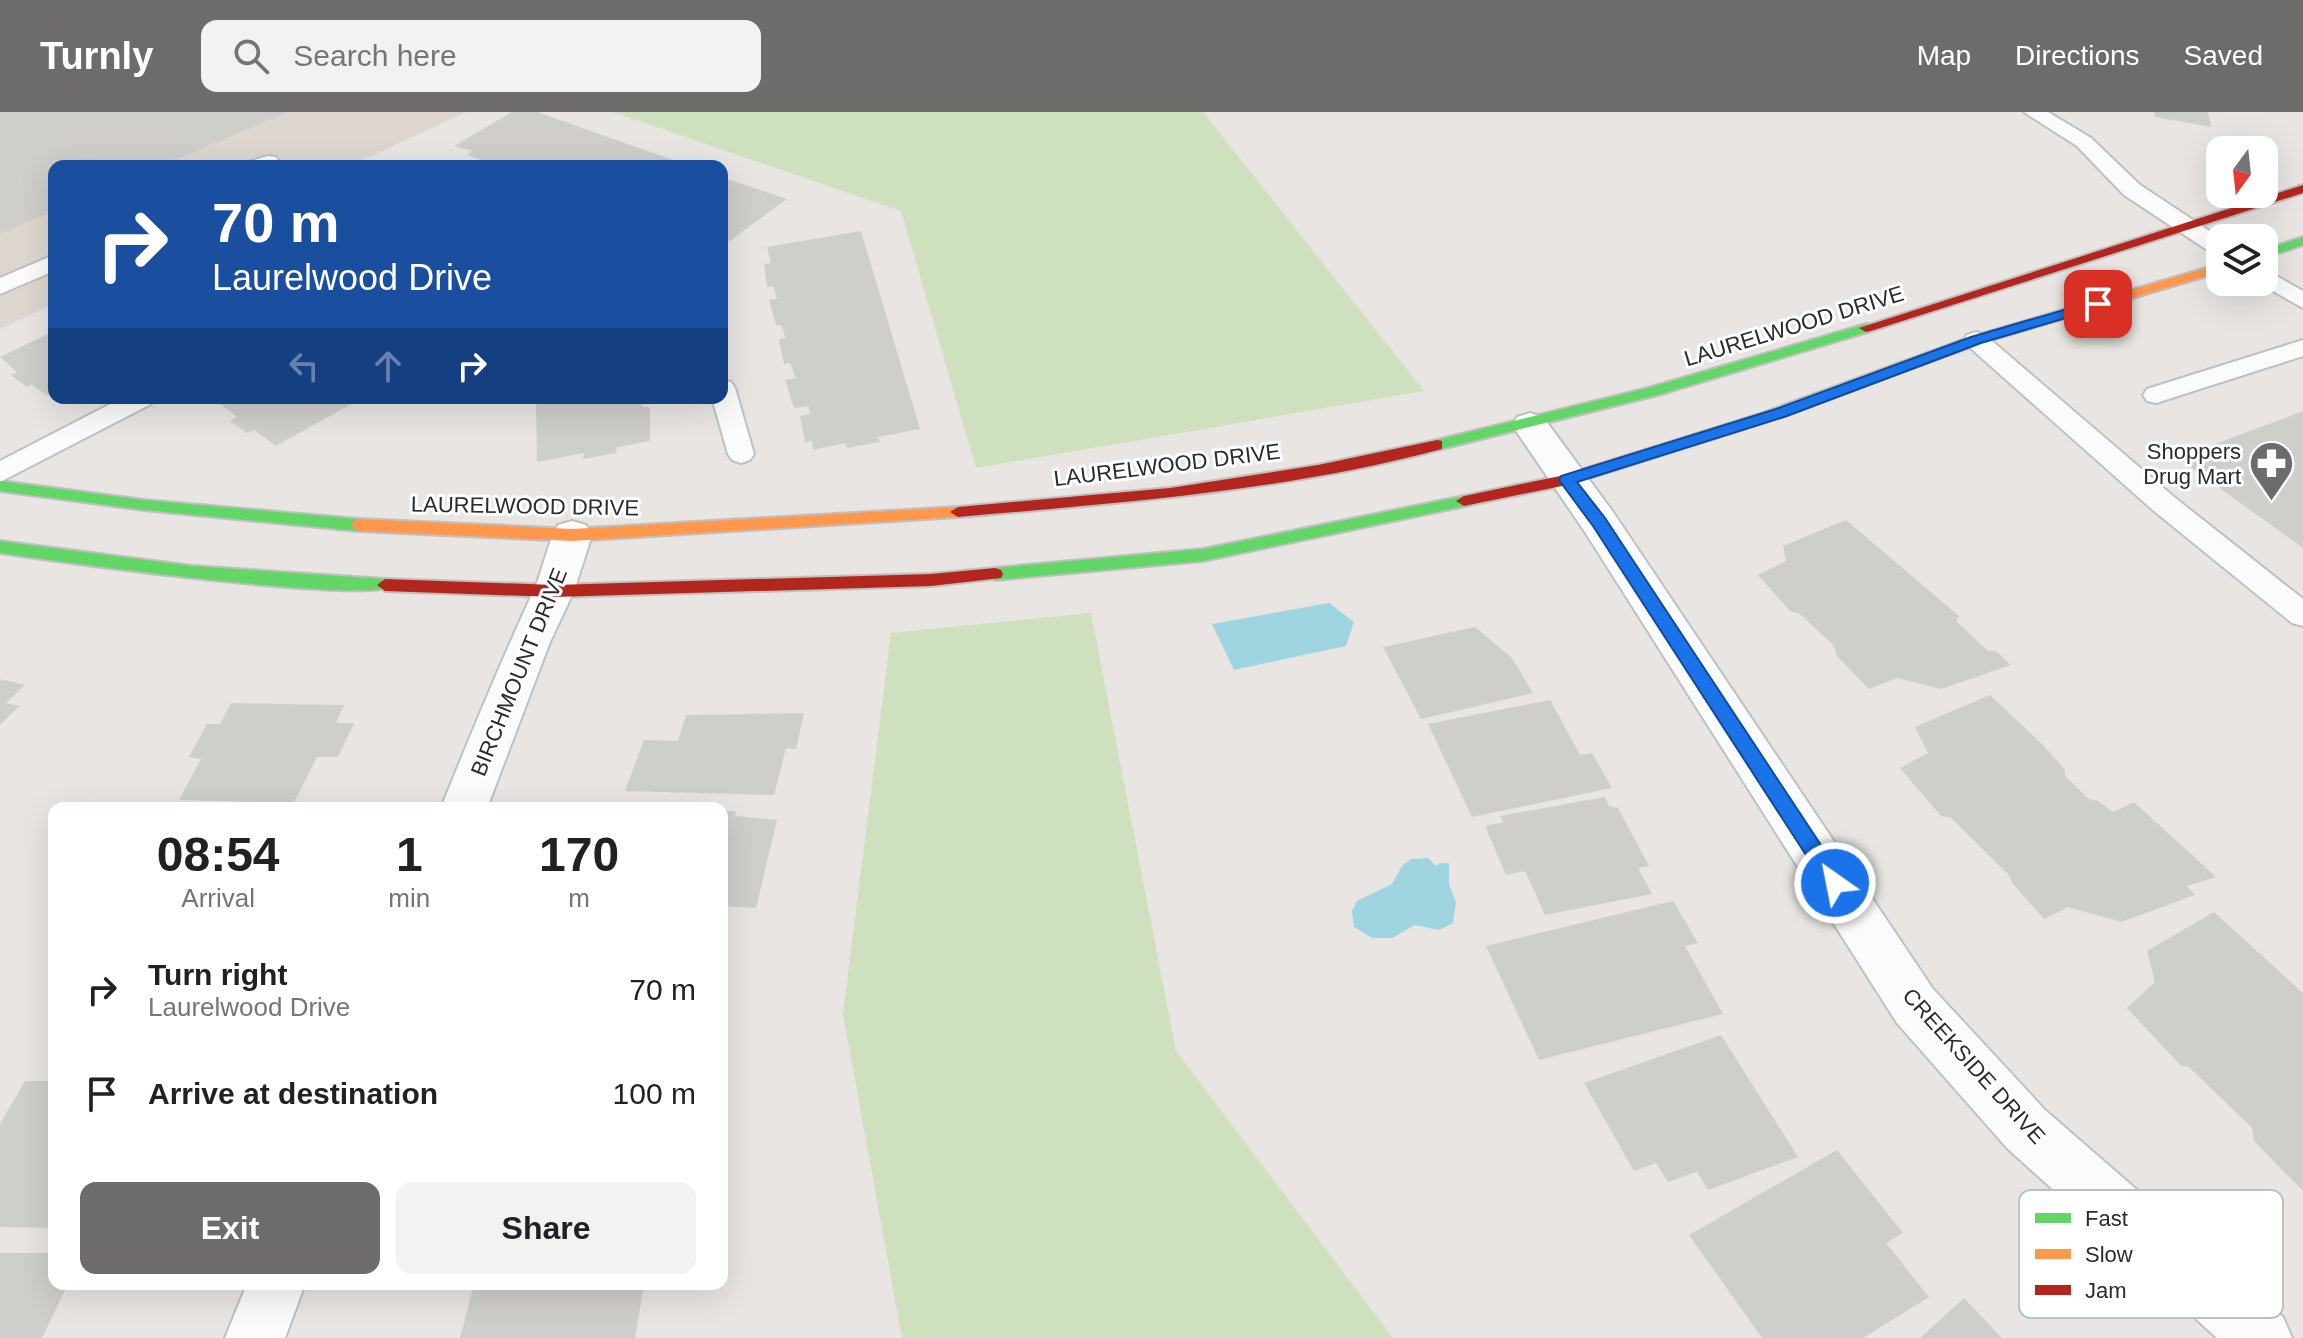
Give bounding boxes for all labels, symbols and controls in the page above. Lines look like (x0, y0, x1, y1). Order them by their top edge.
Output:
search box (201, 20, 761, 92)
icon: search (229, 34, 273, 78)
text: Turnly (40, 35, 153, 77)
text: Search here (293, 39, 457, 72)
text: Map (1917, 40, 1971, 71)
text: Directions (2015, 40, 2140, 71)
text: Saved (2184, 40, 2263, 71)
north arrow (2206, 136, 2278, 208)
map controls (2206, 136, 2278, 296)
text: 70 m (212, 191, 340, 254)
icon: right (80, 192, 184, 296)
button: layers (2206, 224, 2278, 296)
text: Laurelwood Drive (212, 257, 492, 298)
pin (2064, 270, 2132, 338)
street label: LAURELWOOD DRIVE (1681, 281, 1907, 371)
icon: arrive (2076, 282, 2120, 326)
icon: left (282, 344, 326, 388)
icon: ahead (366, 344, 410, 388)
icon: right (450, 344, 494, 388)
street label: LAURELWOOD DRIVE (1052, 439, 1282, 491)
place label: Shoppers Drug Mart (2143, 439, 2241, 489)
pharmacy icon: Shoppers Drug Mart (2248, 440, 2296, 503)
street label: LAURELWOOD DRIVE (411, 492, 639, 520)
street label: BIRCHMOUNT DRIVE (466, 564, 572, 780)
text: 08:54 (157, 828, 280, 881)
text: 1 (396, 828, 423, 881)
text: 170 (539, 828, 619, 881)
position arrow (1793, 841, 1877, 925)
text: Arrival (181, 883, 255, 913)
text: min (388, 883, 430, 913)
text: m (568, 883, 590, 913)
text: Turn right (148, 958, 287, 991)
icon: right (80, 968, 124, 1012)
text: 70 m (629, 973, 696, 1006)
street label: CREEKSIDE DRIVE (1898, 983, 2050, 1149)
text: Laurelwood Drive (148, 992, 350, 1022)
icon: arrive (80, 1072, 124, 1116)
text: Arrive at destination (148, 1077, 438, 1110)
text: 100 m (613, 1077, 696, 1110)
button: Exit (80, 1182, 380, 1274)
button: Share (396, 1182, 696, 1274)
legend (2019, 1190, 2283, 1318)
text: Fast (2085, 1206, 2128, 1231)
text: Slow (2085, 1242, 2133, 1267)
text: Jam (2085, 1278, 2127, 1303)

